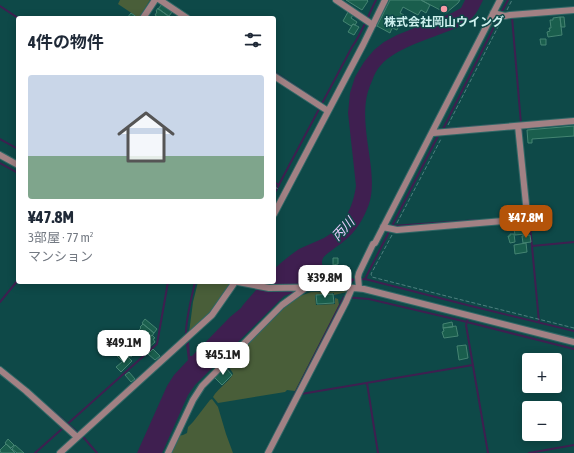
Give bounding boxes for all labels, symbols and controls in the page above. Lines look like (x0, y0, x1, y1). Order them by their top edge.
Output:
marker: 株式会社岡山ウイング (439, 4, 449, 14)
place label: 株式会社岡山ウイング (384, 15, 504, 29)
icon: filters (242, 29, 264, 51)
text: 4件の物件 (28, 32, 104, 52)
icon: home (110, 101, 182, 173)
pin: ¥47.8M (493, 205, 559, 239)
text: ¥47.8M (28, 207, 74, 227)
text: ¥47.8M (508, 210, 544, 225)
water label: 丙川 (329, 213, 359, 244)
text: 3部屋 · 77 m² (28, 230, 93, 245)
text: マンション (28, 249, 93, 264)
pin: ¥39.8M (292, 265, 358, 299)
text: ¥39.8M (307, 270, 343, 285)
pin: ¥49.1M (91, 330, 157, 364)
text: ¥49.1M (106, 335, 142, 350)
pin: ¥45.1M (190, 342, 256, 376)
text: ¥45.1M (205, 347, 241, 362)
map controls (522, 353, 562, 441)
button: + (522, 353, 562, 393)
button: − (522, 401, 562, 441)

